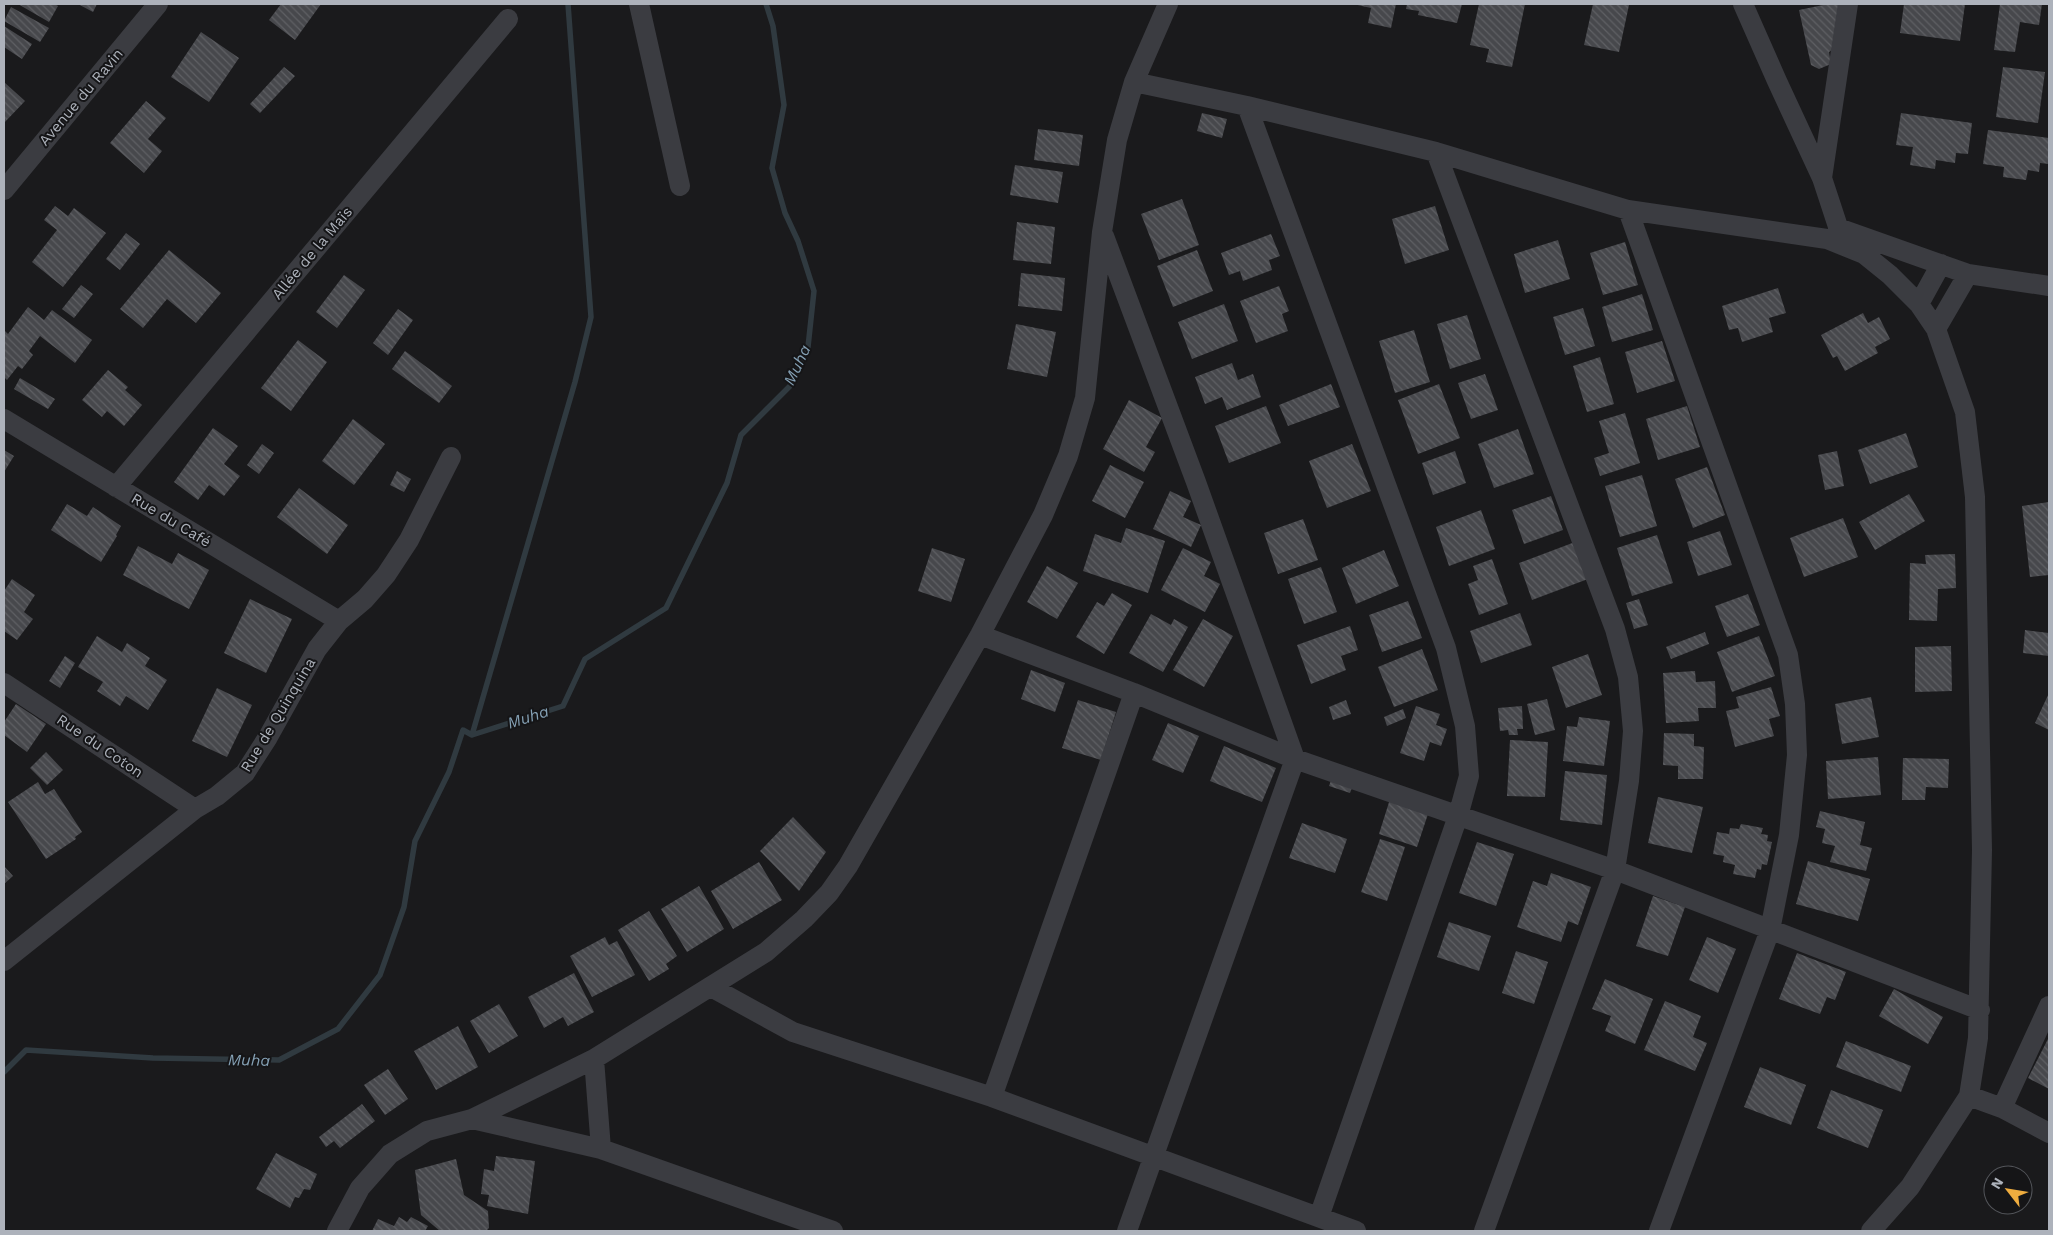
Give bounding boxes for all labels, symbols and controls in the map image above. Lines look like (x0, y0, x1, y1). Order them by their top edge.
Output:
street label: Avenue du Ravin (35, 45, 127, 149)
street label: Allée de la Maïs (268, 203, 356, 303)
water label: Muha (779, 342, 815, 388)
street label: Rue du Café (128, 489, 214, 551)
street label: Rue de Quinquina (237, 654, 320, 775)
water label: Muha (505, 701, 551, 733)
street label: Rue du Coton (53, 710, 147, 782)
water label: Muha (228, 1050, 270, 1070)
north arrow (1983, 1165, 2033, 1215)
text: N (1987, 1175, 2006, 1192)

